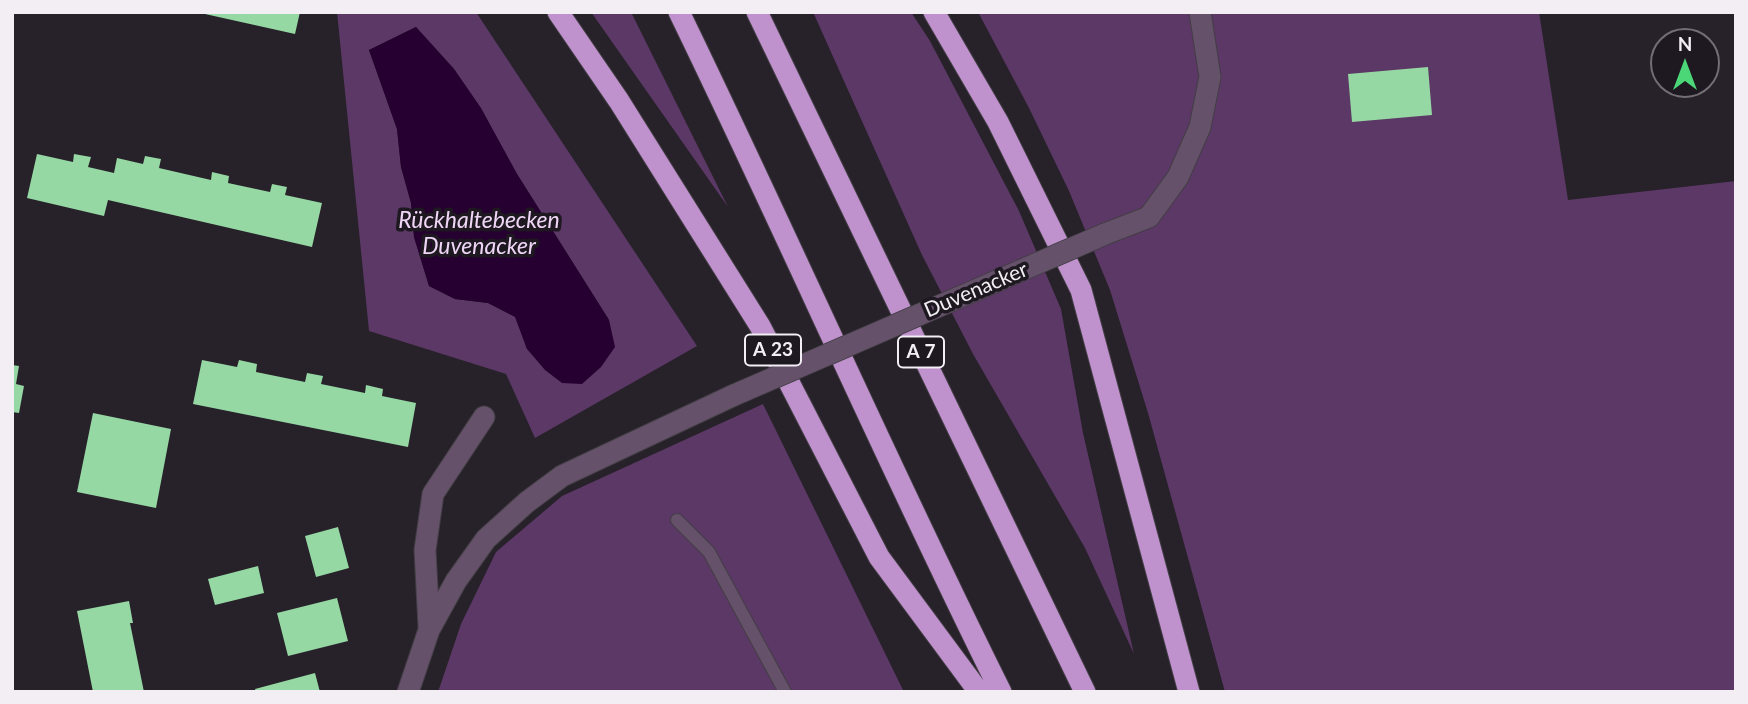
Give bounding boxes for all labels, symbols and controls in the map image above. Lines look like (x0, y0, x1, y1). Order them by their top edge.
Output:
north arrow (1650, 28, 1720, 98)
text: N (1678, 32, 1692, 55)
water label: Rückhaltebecken Duvenacker (398, 207, 560, 261)
street label: Duvenacker (920, 257, 1032, 323)
road number: A 23 (745, 334, 801, 366)
road number: A 7 (898, 336, 944, 368)

